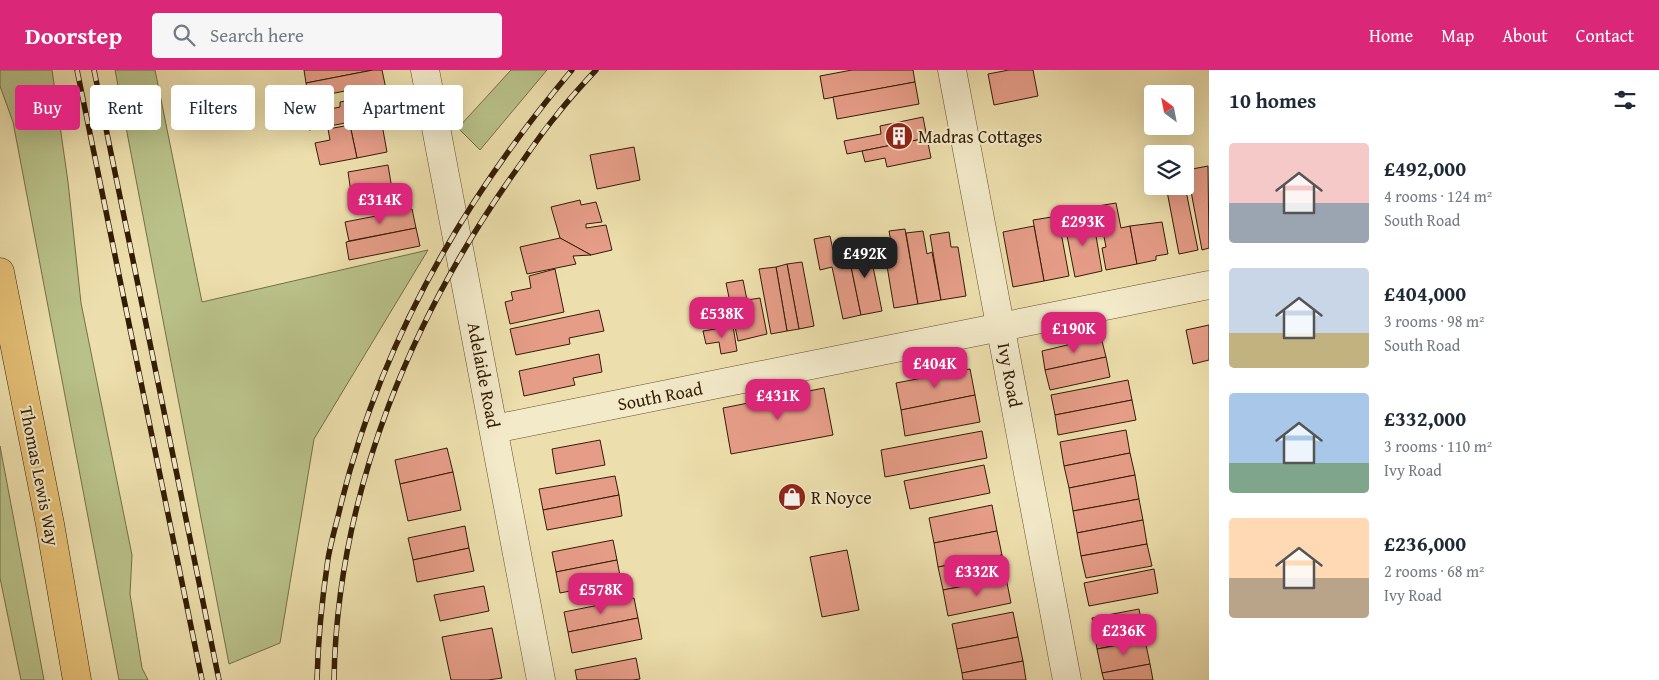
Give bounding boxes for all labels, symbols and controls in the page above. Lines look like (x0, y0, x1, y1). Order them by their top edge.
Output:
search box (152, 13, 502, 58)
text: Doorstep (25, 18, 122, 53)
icon: search (170, 21, 198, 49)
text: Search here (210, 21, 304, 49)
text: Home (1369, 22, 1413, 49)
text: Map (1441, 22, 1474, 49)
text: About (1502, 22, 1548, 49)
text: Contact (1576, 22, 1634, 49)
chip: Buy (15, 85, 80, 130)
chip: Rent (90, 85, 161, 130)
chip: Filters (171, 85, 255, 130)
chip: New (265, 85, 334, 130)
chip: Apartment (344, 85, 463, 130)
north arrow (1144, 85, 1194, 135)
map controls (1144, 85, 1194, 195)
text: 10 homes (1229, 85, 1316, 116)
icon: filters (1611, 86, 1639, 114)
building icon: Madras Cottages (884, 121, 914, 151)
place label: Madras Cottages (918, 123, 1042, 150)
button: layers (1144, 145, 1194, 195)
text: £492,000 (1384, 153, 1466, 184)
icon: home (1269, 163, 1329, 223)
pin: £314K (345, 182, 415, 225)
text: 4 rooms · 124 m² (1384, 184, 1492, 208)
text: £314K (358, 187, 402, 211)
pin: £293K (1048, 204, 1118, 247)
text: South Road (1384, 208, 1460, 232)
text: £293K (1061, 209, 1105, 233)
pin: £492K (830, 236, 900, 279)
text: £492K (843, 241, 887, 265)
text: £404,000 (1384, 278, 1466, 309)
icon: home (1269, 288, 1329, 348)
pin: £538K (687, 296, 757, 339)
text: £538K (700, 301, 744, 325)
text: 3 rooms · 98 m² (1384, 309, 1484, 333)
pin: £190K (1039, 312, 1109, 354)
text: £190K (1052, 316, 1096, 340)
street label: Adelaide Road (461, 320, 508, 431)
text: South Road (1384, 333, 1460, 357)
street label: Ivy Road (991, 340, 1030, 410)
pin: £404K (900, 346, 970, 389)
text: £404K (913, 351, 957, 375)
street label: South Road (615, 374, 705, 417)
pin: £431K (743, 378, 813, 421)
text: £431K (756, 383, 800, 407)
text: £332,000 (1384, 403, 1466, 434)
street label: Thomas Lewis Way (13, 404, 67, 548)
icon: home (1269, 413, 1329, 473)
text: 3 rooms · 110 m² (1384, 434, 1492, 458)
text: Ivy Road (1384, 458, 1442, 482)
shop icon: R Noyce (777, 482, 807, 512)
place label: R Noyce (811, 484, 872, 511)
text: £236,000 (1384, 528, 1466, 559)
icon: home (1269, 538, 1329, 598)
pin: £332K (942, 554, 1012, 597)
text: £332K (955, 559, 999, 583)
text: 2 rooms · 68 m² (1384, 559, 1484, 583)
pin: £578K (566, 572, 636, 615)
text: £578K (579, 577, 623, 601)
text: Ivy Road (1384, 583, 1442, 607)
pin: £236K (1089, 614, 1159, 656)
text: £236K (1102, 618, 1146, 642)

